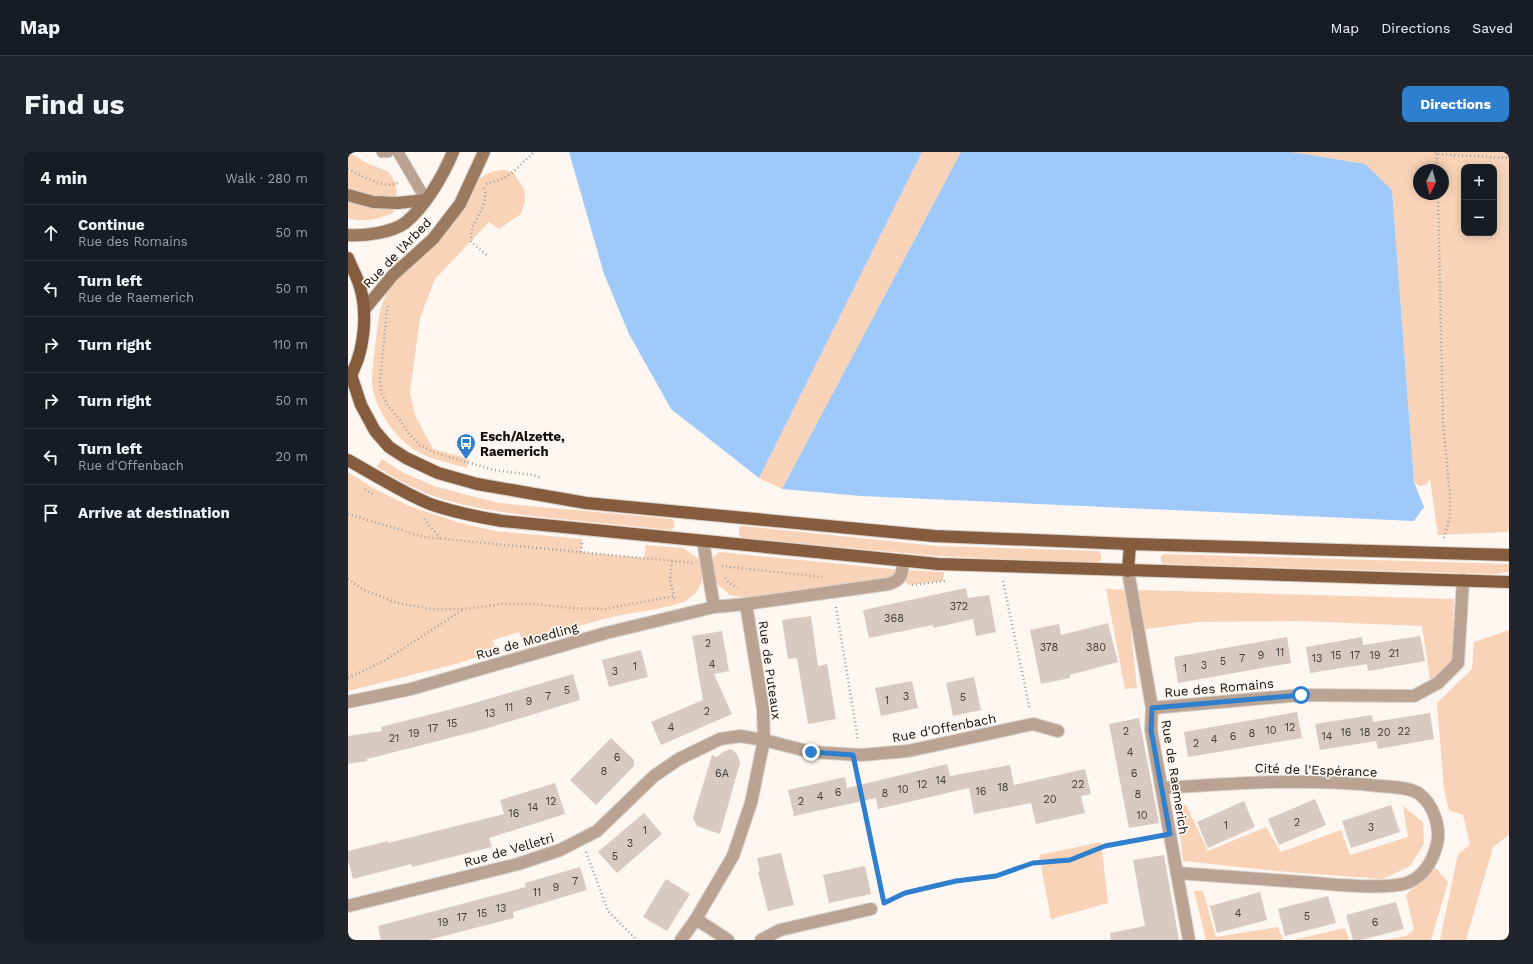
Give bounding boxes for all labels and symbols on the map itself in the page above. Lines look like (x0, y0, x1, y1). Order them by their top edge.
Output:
north arrow (1413, 164, 1449, 200)
street label: Rue de l'Arbed (360, 215, 434, 291)
place label: Esch/Alzette, Raemerich (480, 429, 565, 459)
bus stop icon: Esch/Alzette, Raemerich (455, 432, 477, 460)
house number: 372 (950, 600, 968, 613)
house number: 368 (884, 612, 904, 625)
street label: Rue de Moedling (474, 619, 580, 663)
street label: Rue de Puteaux (756, 620, 784, 721)
house number: 2 (705, 637, 711, 650)
house number: 378 (1040, 641, 1059, 654)
house number: 380 (1086, 641, 1106, 654)
house number: 11 (1276, 646, 1284, 659)
house number: 21 (1389, 647, 1399, 660)
house number: 9 (1258, 649, 1265, 662)
house number: 15 (1331, 649, 1341, 662)
house number: 17 (1350, 649, 1360, 662)
house number: 19 (1369, 649, 1381, 662)
house number: 7 (1239, 652, 1245, 665)
house number: 13 (1312, 652, 1322, 665)
house number: 5 (1220, 655, 1226, 668)
house number: 4 (709, 658, 716, 671)
house number: 3 (1201, 659, 1207, 672)
house number: 1 (633, 660, 637, 673)
house number: 1 (1183, 662, 1187, 675)
house number: 3 (612, 665, 618, 678)
street label: Rue des Romains (1164, 676, 1274, 700)
house number: 5 (564, 684, 570, 697)
route start (1292, 686, 1310, 704)
house number: 7 (545, 690, 551, 703)
house number: 3 (903, 690, 909, 703)
house number: 5 (960, 691, 966, 704)
house number: 1 (885, 694, 889, 707)
house number: 9 (526, 695, 533, 708)
house number: 11 (505, 701, 513, 714)
house number: 2 (704, 705, 710, 718)
house number: 13 (485, 707, 495, 720)
street label: Rue d'Offenbach (891, 711, 997, 745)
house number: 15 (447, 717, 457, 730)
street label: Rue de Raemerich (1159, 719, 1191, 835)
house number: 4 (668, 721, 675, 734)
house number: 12 (1285, 721, 1295, 734)
house number: 17 (428, 722, 438, 735)
house number: 10 (1265, 724, 1277, 737)
house number: 2 (1123, 725, 1129, 738)
house number: 22 (1398, 725, 1410, 738)
house number: 16 (1341, 726, 1352, 739)
house number: 18 (1359, 726, 1371, 739)
house number: 20 (1377, 726, 1391, 739)
house number: 19 (408, 727, 420, 740)
house number: 8 (1249, 727, 1256, 740)
house number: 6 (1230, 730, 1237, 743)
house number: 14 (1321, 730, 1333, 743)
house number: 21 (389, 732, 399, 745)
house number: 4 (1211, 733, 1218, 746)
house number: 2 (1193, 737, 1199, 750)
route end (802, 743, 820, 761)
house number: 4 (1127, 746, 1134, 759)
house number: 6 (614, 751, 621, 764)
street label: Cité de l'Espérance (1254, 760, 1378, 780)
house number: 8 (601, 765, 608, 778)
house number: 6A (715, 767, 729, 780)
house number: 6 (1131, 767, 1138, 780)
house number: 14 (935, 774, 947, 787)
house number: 12 (917, 778, 927, 791)
house number: 22 (1072, 778, 1084, 791)
house number: 18 (997, 781, 1009, 794)
house number: 10 (897, 783, 909, 796)
house number: 16 (976, 785, 987, 798)
house number: 6 (835, 786, 842, 799)
house number: 8 (882, 787, 889, 800)
house number: 8 (1135, 788, 1142, 801)
house number: 4 (817, 790, 824, 803)
house number: 20 (1043, 793, 1057, 806)
house number: 12 (546, 795, 556, 808)
house number: 2 (798, 795, 804, 808)
house number: 14 (527, 801, 539, 814)
house number: 16 (509, 807, 520, 820)
house number: 10 (1136, 809, 1148, 822)
house number: 2 (1294, 816, 1300, 829)
house number: 1 (1224, 819, 1228, 832)
house number: 3 (1368, 821, 1374, 834)
house number: 1 (643, 824, 647, 837)
street label: Rue de Velletri (462, 830, 556, 870)
house number: 3 (627, 837, 633, 850)
house number: 5 (612, 850, 618, 863)
house number: 7 (572, 875, 578, 888)
house number: 9 (553, 881, 560, 894)
house number: 11 (533, 886, 541, 899)
house number: 13 (496, 902, 506, 915)
house number: 15 (477, 907, 487, 920)
house number: 4 (1235, 907, 1242, 920)
house number: 5 (1304, 910, 1310, 923)
house number: 17 (457, 911, 467, 924)
house number: 19 (437, 916, 449, 929)
house number: 6 (1372, 916, 1379, 929)

